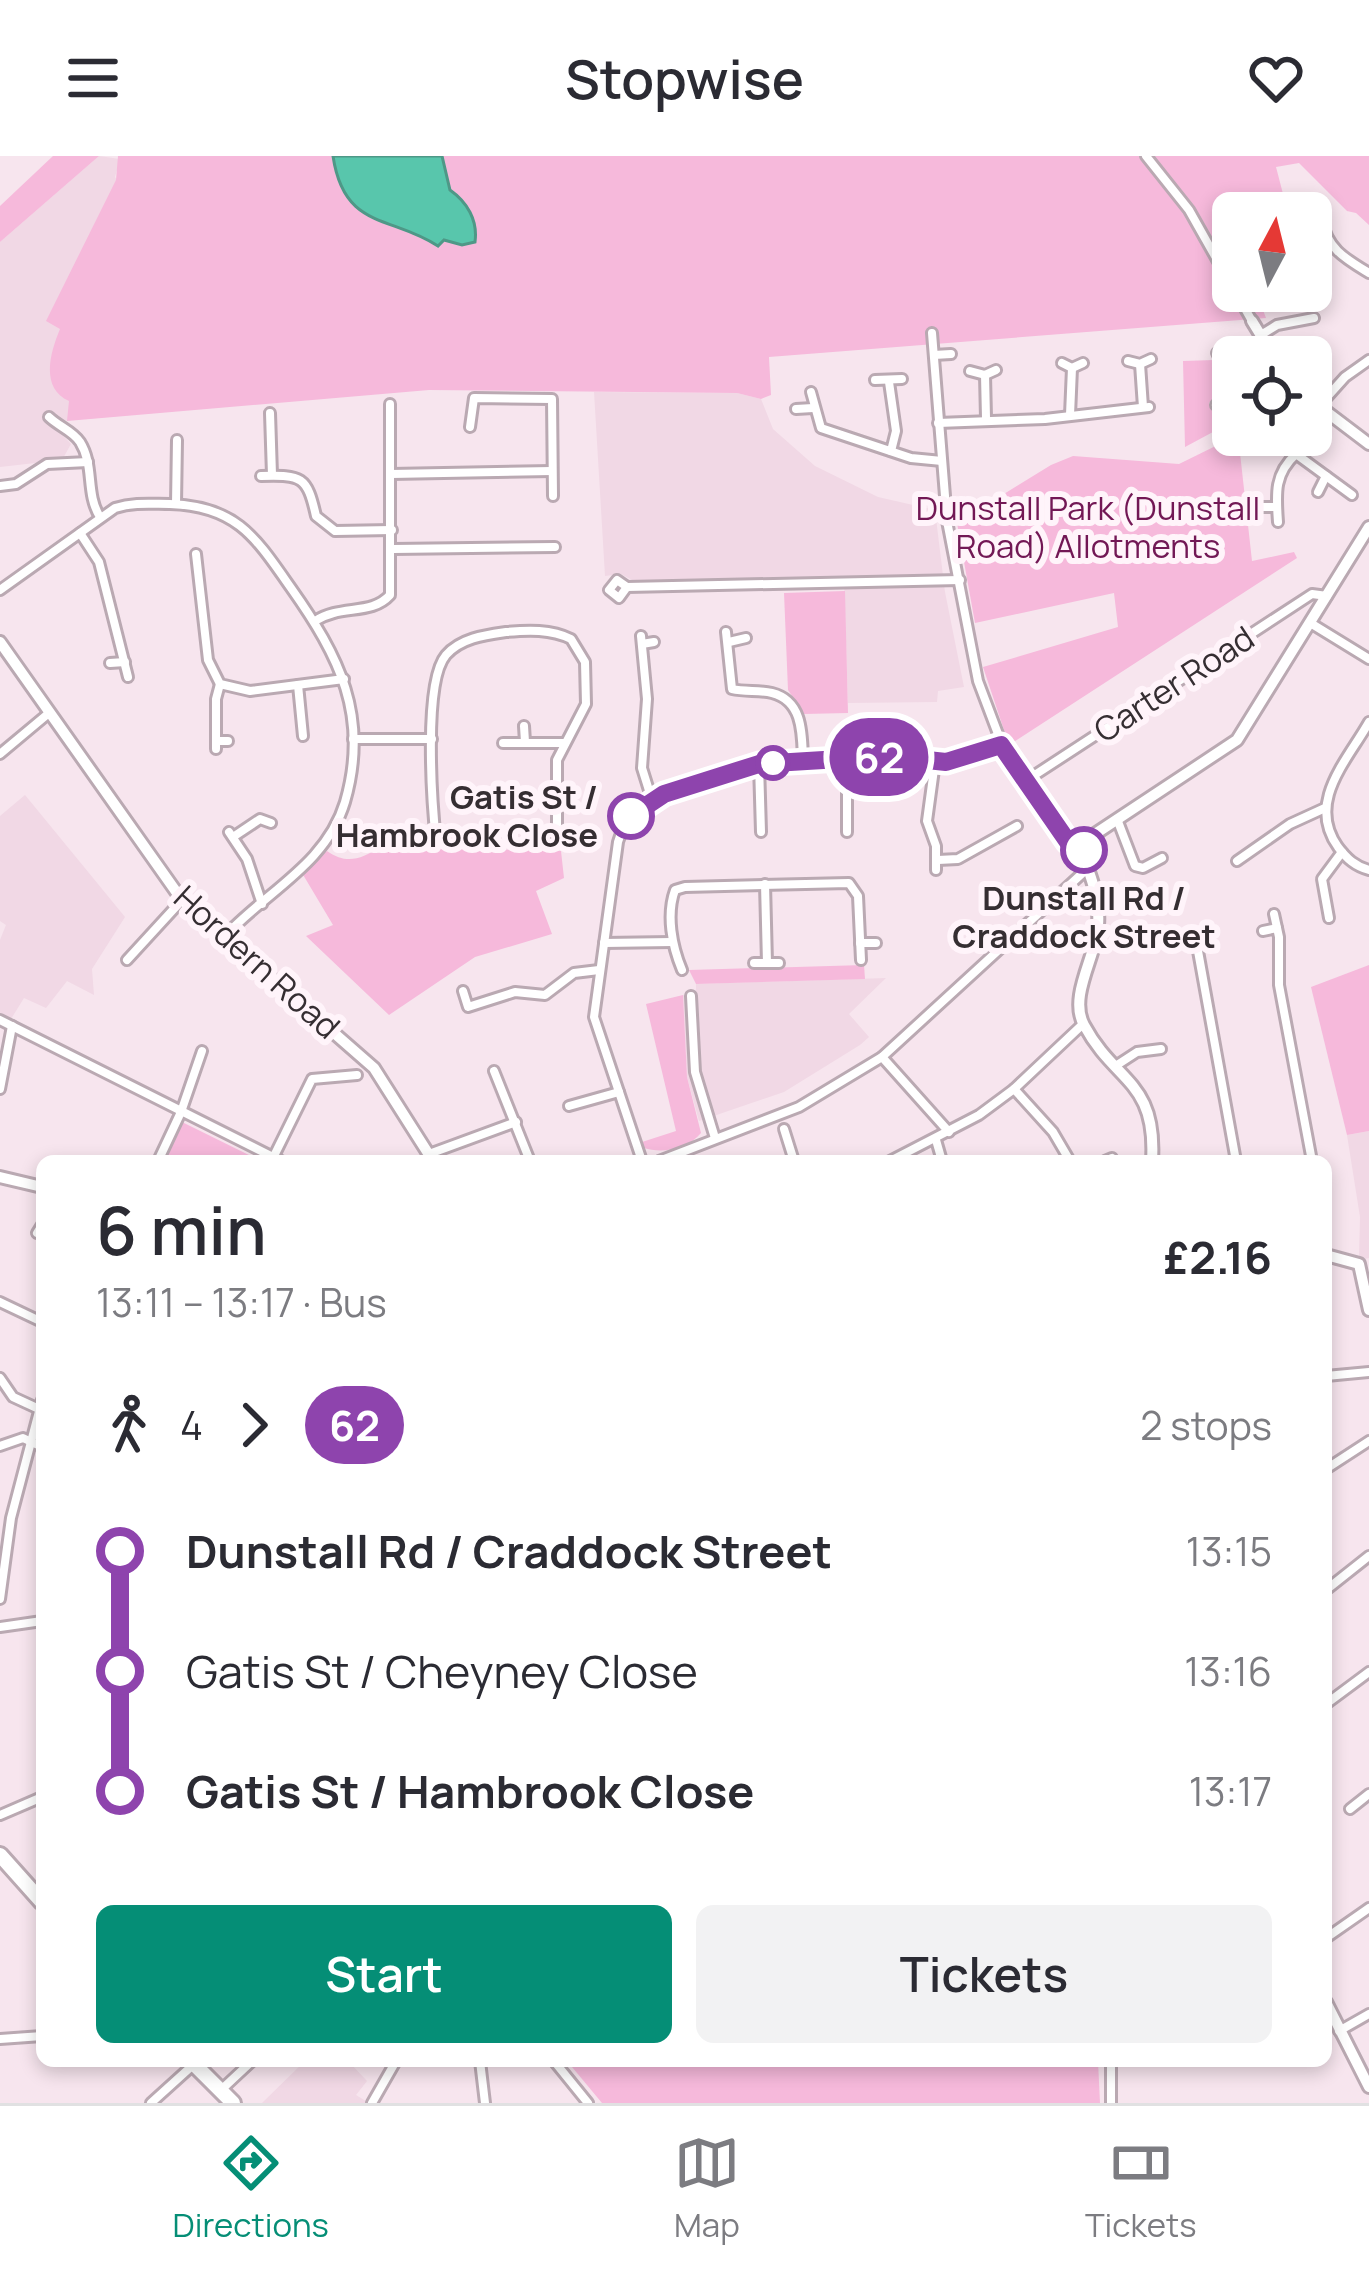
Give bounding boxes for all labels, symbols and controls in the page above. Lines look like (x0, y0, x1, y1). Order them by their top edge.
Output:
text: Stopwise (565, 41, 804, 115)
icon: menu (60, 45, 126, 111)
icon: heart (1243, 45, 1309, 111)
north arrow (1212, 192, 1332, 312)
map controls (1212, 192, 1332, 456)
button: locate (1212, 336, 1332, 456)
park label: Dunstall Park (Dunstall Road) Allotments (916, 485, 1260, 568)
street label: Carter Road (1085, 615, 1262, 752)
line badge: 62 (825, 718, 933, 796)
text: 62 (853, 728, 905, 786)
unlabelled marker (757, 747, 789, 779)
place label: Gatis St / Hambrook Close (336, 774, 598, 857)
marker: Gatis St / Hambrook Close (609, 794, 653, 838)
marker: Dunstall Rd / Craddock Street (1062, 828, 1106, 872)
street label: Hordern Road (165, 875, 350, 1048)
place label: Dunstall Rd / Craddock Street (952, 875, 1216, 958)
text: 6 min (96, 1185, 266, 1275)
text: £2.16 (1164, 1226, 1272, 1288)
text: 13:11 – 13:17 · Bus (96, 1275, 387, 1329)
icon: walk (96, 1392, 162, 1458)
icon: forward (221, 1392, 287, 1458)
text: 62 (329, 1396, 380, 1454)
text: 4 (180, 1398, 203, 1452)
text: 2 stops (1140, 1398, 1272, 1452)
text: Dunstall Rd / Craddock Street (186, 1520, 832, 1582)
text: 13:15 (1186, 1524, 1272, 1578)
text: Gatis St / Cheyney Close (186, 1640, 698, 1702)
text: 13:16 (1184, 1644, 1272, 1698)
text: Gatis St / Hambrook Close (186, 1760, 754, 1822)
text: 13:17 (1189, 1764, 1272, 1818)
button: Start (96, 1905, 672, 2043)
button: Tickets (696, 1905, 1272, 2043)
tab: Directions (173, 2130, 329, 2247)
tab: Map (674, 2130, 740, 2247)
tab: Tickets (1085, 2130, 1196, 2247)

